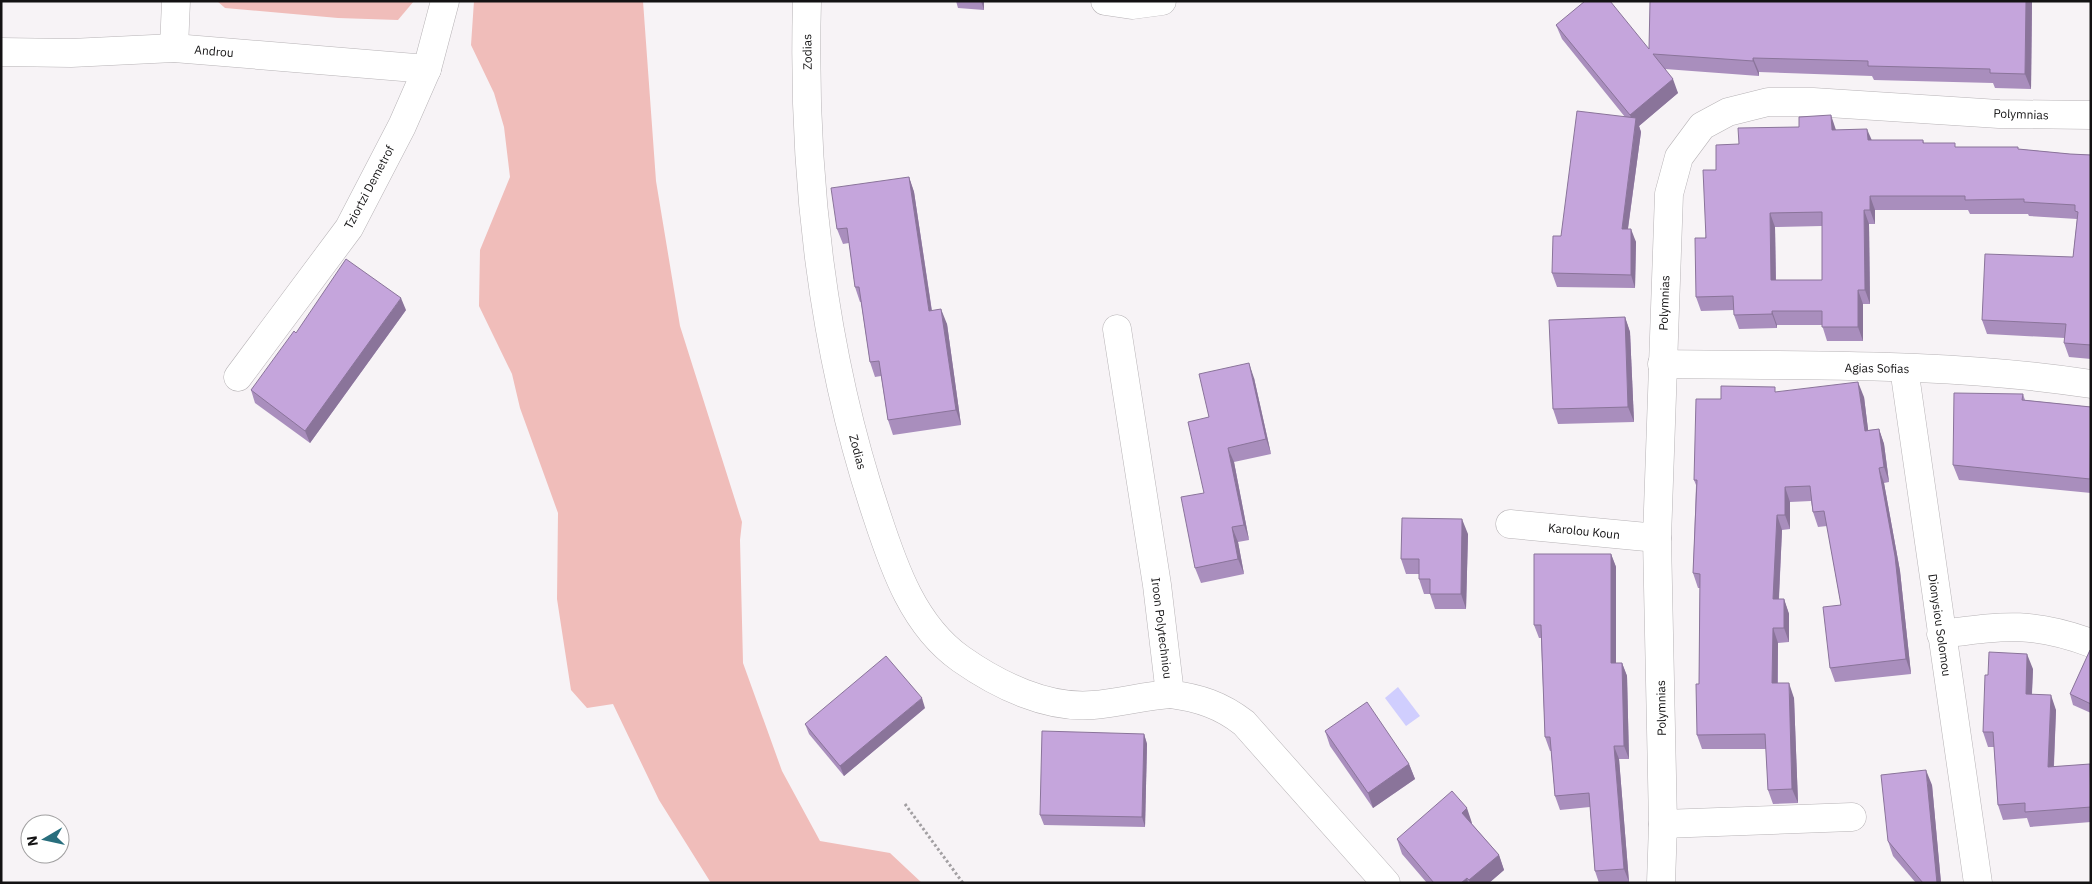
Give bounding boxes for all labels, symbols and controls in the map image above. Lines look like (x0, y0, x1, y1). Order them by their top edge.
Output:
street label: Zodias (799, 34, 815, 70)
street label: Androu (194, 42, 234, 60)
street label: Polymnias (1993, 106, 2049, 122)
street label: Tziortzi Demetrof (341, 143, 397, 231)
street label: Polymnias (1656, 275, 1672, 331)
street label: Agias Sofias (1844, 360, 1910, 376)
street label: Zodias (846, 433, 870, 471)
street label: Karolou Koun (1547, 520, 1621, 542)
street label: Dionysiou Solomou (1925, 573, 1955, 677)
street label: Iroon Polytechniou (1148, 576, 1176, 680)
street label: Polymnias (1653, 680, 1669, 736)
north arrow (20, 814, 70, 864)
text: N (22, 835, 42, 847)

